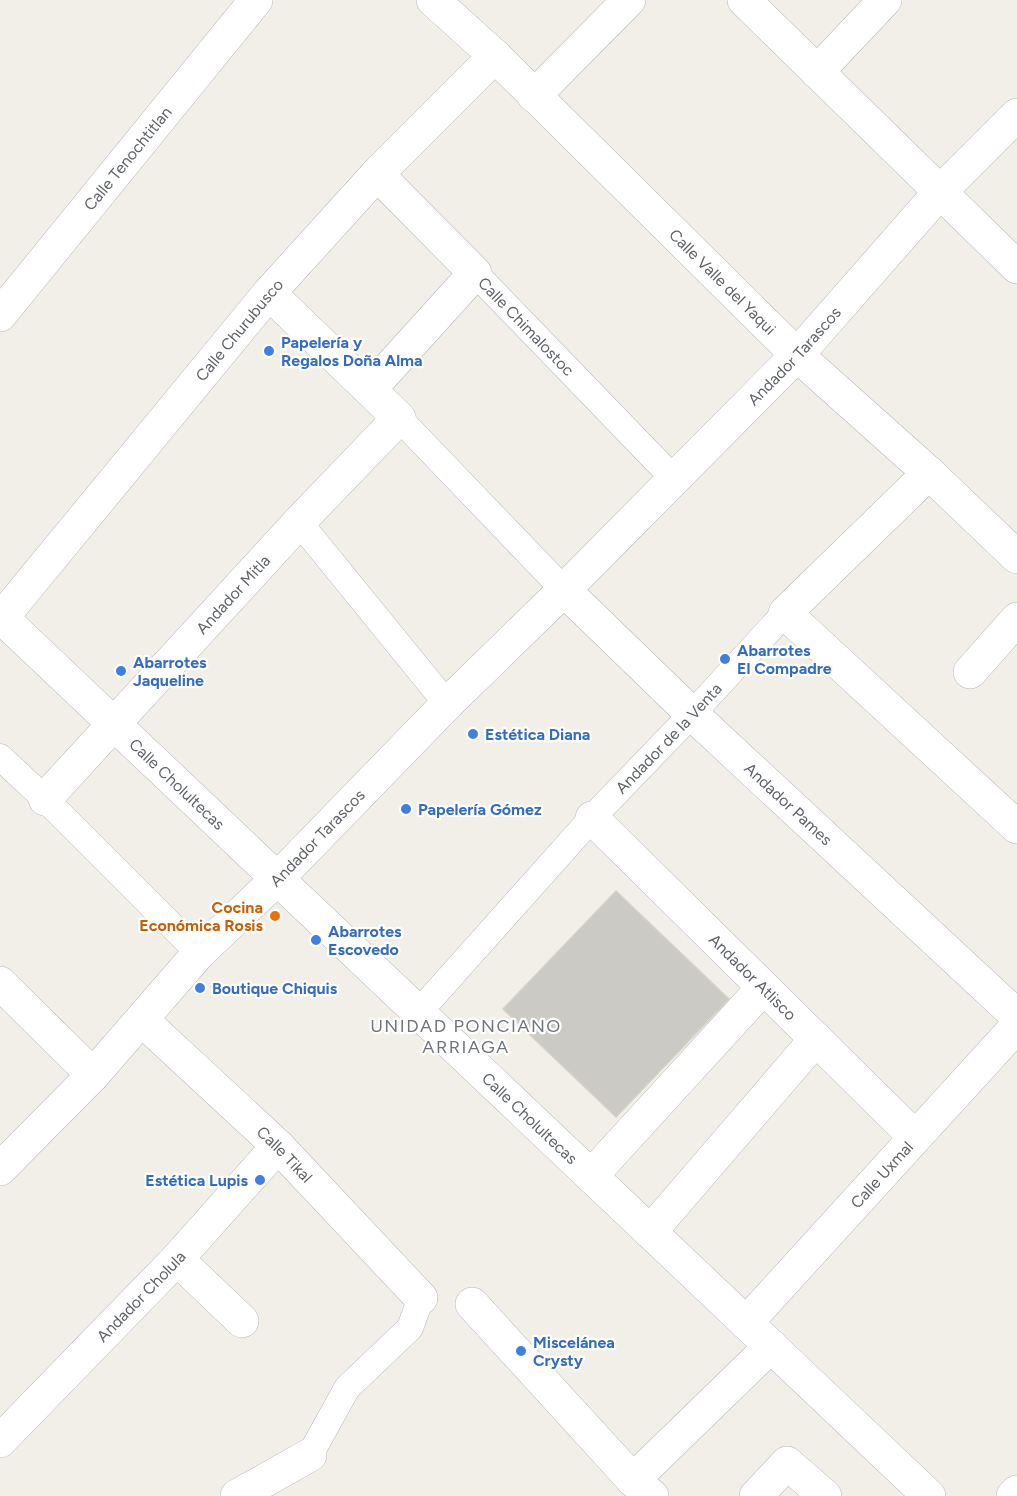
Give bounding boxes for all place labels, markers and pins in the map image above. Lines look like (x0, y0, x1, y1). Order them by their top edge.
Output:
place label: Papelería y Regalos Doña Alma (281, 333, 423, 370)
marker: Papelería y Regalos Doña Alma (262, 344, 276, 358)
place label: Abarrotes El Compadre (737, 641, 832, 678)
marker: Abarrotes El Compadre (718, 652, 732, 666)
place label: Abarrotes Jaqueline (133, 653, 207, 690)
marker: Abarrotes Jaqueline (114, 664, 128, 678)
place label: Estética Diana (485, 725, 590, 744)
marker: Estética Diana (466, 727, 480, 741)
place label: Papelería Gómez (418, 800, 542, 819)
marker: Papelería Gómez (399, 802, 413, 816)
place label: Cocina Económica Rosis (139, 898, 264, 935)
marker: Cocina Económica Rosis (268, 909, 282, 923)
place label: Abarrotes Escovedo (328, 922, 402, 959)
marker: Abarrotes Escovedo (309, 933, 323, 947)
place label: Boutique Chiquis (212, 979, 338, 998)
marker: Boutique Chiquis (193, 981, 207, 995)
place label: Estética Lupis (145, 1171, 249, 1190)
marker: Estética Lupis (253, 1173, 267, 1187)
place label: Miscelánea Crysty (533, 1333, 615, 1370)
marker: Miscelánea Crysty (514, 1344, 528, 1358)

